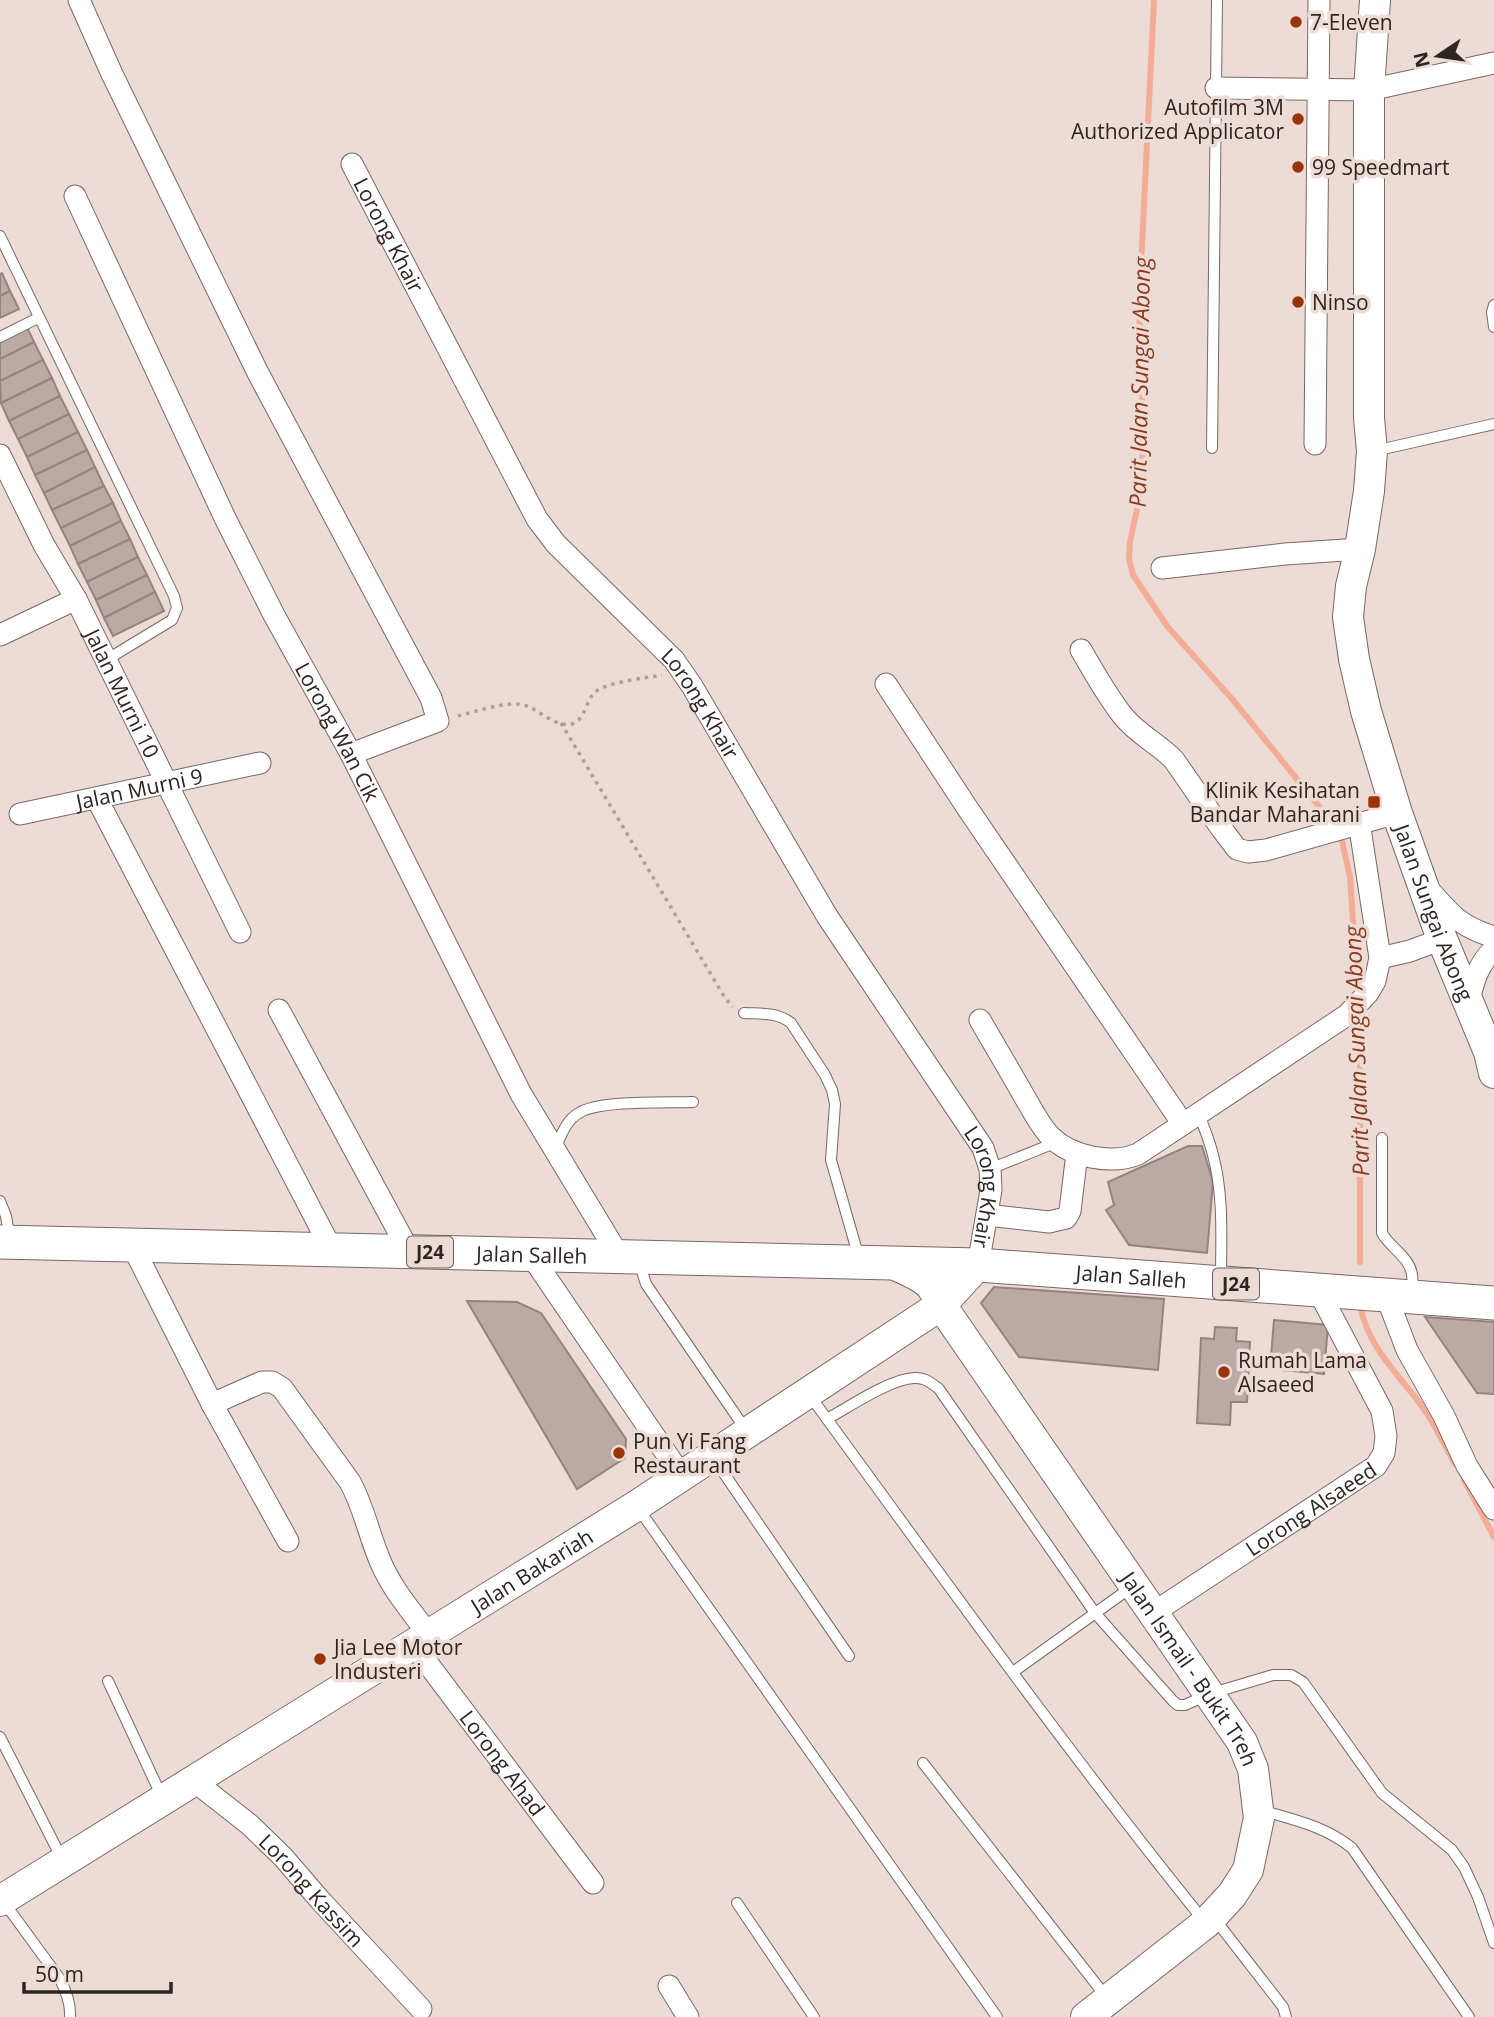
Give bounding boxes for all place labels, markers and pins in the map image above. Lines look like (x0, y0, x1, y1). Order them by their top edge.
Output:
place label: 7-Eleven (1310, 8, 1393, 36)
marker: 7-Eleven (1288, 14, 1304, 30)
place label: Autofilm 3M Authorized Applicator (1071, 93, 1284, 145)
marker: Autofilm 3M Authorized Applicator (1290, 111, 1306, 127)
place label: 99 Speedmart (1312, 153, 1449, 181)
marker: 99 Speedmart (1290, 159, 1306, 175)
place label: Ninso (1312, 288, 1369, 316)
marker: Ninso (1290, 294, 1306, 310)
place label: Klinik Kesihatan Bandar Maharani (1190, 776, 1360, 828)
marker: Klinik Kesihatan Bandar Maharani (1366, 794, 1382, 810)
place label: Rumah Lama Alsaeed (1238, 1346, 1367, 1398)
marker: Rumah Lama Alsaeed (1216, 1364, 1232, 1380)
place label: Pun Yi Fang Restaurant (633, 1427, 746, 1479)
marker: Pun Yi Fang Restaurant (611, 1445, 627, 1461)
place label: Jia Lee Motor Industeri (332, 1633, 463, 1685)
marker: Jia Lee Motor Industeri (312, 1651, 328, 1667)

